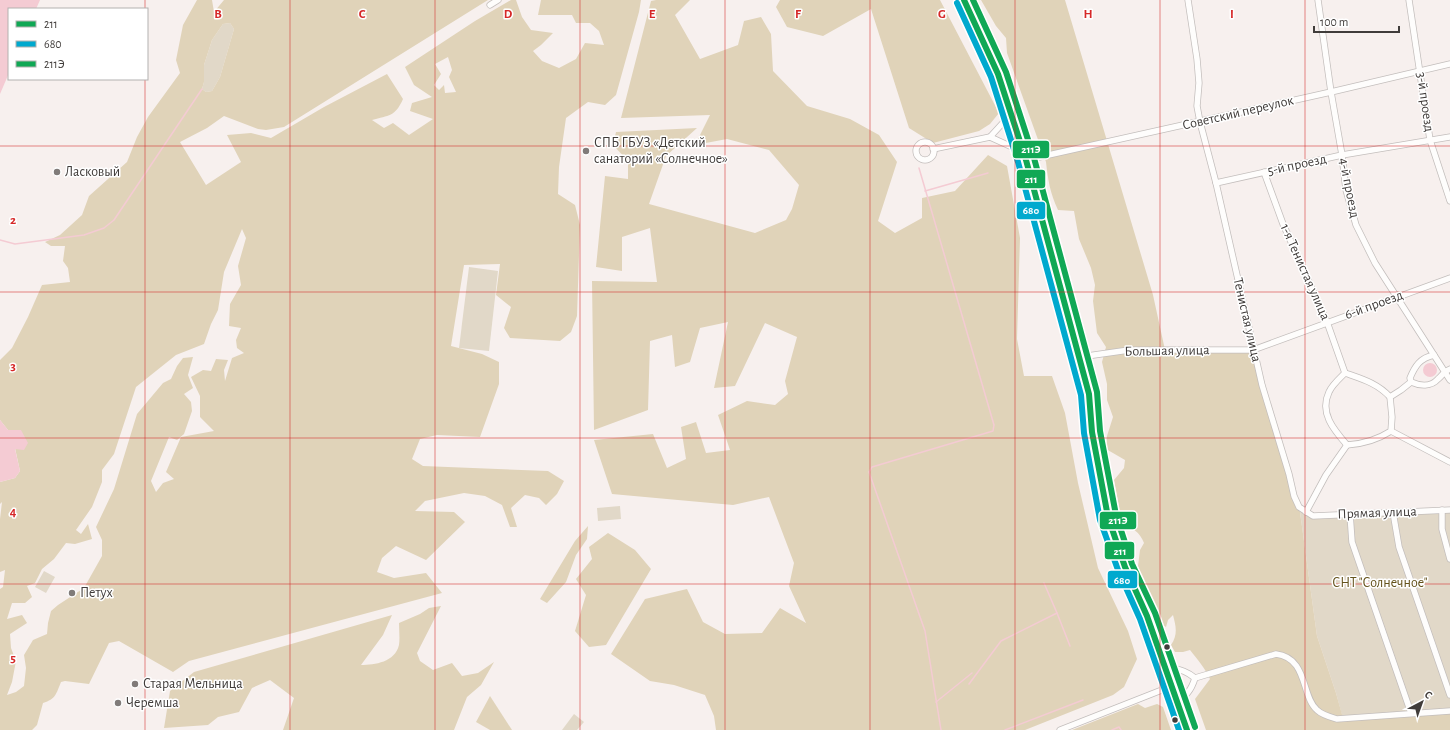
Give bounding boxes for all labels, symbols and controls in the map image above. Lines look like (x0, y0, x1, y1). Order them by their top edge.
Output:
legend (8, 8, 148, 80)
text: B (214, 8, 222, 21)
text: C (359, 8, 366, 21)
text: D (504, 8, 513, 21)
text: E (649, 8, 656, 21)
text: F (795, 8, 802, 21)
text: G (938, 8, 946, 21)
text: H (1083, 8, 1093, 21)
text: I (1230, 8, 1234, 21)
scale bar (1314, 8, 1399, 34)
text: 100 m (1320, 16, 1348, 28)
text: 211 (44, 18, 58, 30)
text: 680 (44, 38, 62, 50)
text: 211Э (44, 58, 65, 70)
street label: 3-й проезд (1414, 71, 1436, 133)
street label: Советский переулок (1181, 93, 1295, 133)
place label: СПБ ГБУЗ «Детский санаторий «Солнечное» (594, 136, 728, 166)
line badge: 211Э (1012, 140, 1050, 159)
text: 211Э (1021, 144, 1041, 155)
marker: СПБ ГБУЗ «Детский санаторий «Солнечное» (581, 146, 591, 156)
street label: 5-й проезд (1266, 152, 1328, 178)
street label: 4-й проезд (1336, 157, 1362, 219)
place label: Ласковый (65, 165, 120, 179)
marker: Ласковый (52, 167, 62, 177)
line badge: 211 (1016, 169, 1046, 189)
text: 211 (1024, 174, 1038, 185)
line badge: 680 (1016, 201, 1046, 220)
text: 680 (1023, 205, 1040, 216)
text: 2 (10, 214, 16, 227)
street label: 1-я Тенистая улица (1277, 222, 1333, 323)
street label: Тенистая улица (1231, 277, 1264, 364)
street label: 6-й проезд (1343, 288, 1405, 322)
street label: Большая улица (1124, 343, 1210, 359)
text: 3 (10, 360, 16, 373)
street label: Прямая улица (1337, 505, 1418, 521)
text: 4 (10, 506, 17, 519)
line badge: 211Э (1099, 511, 1137, 530)
text: 211Э (1108, 515, 1128, 526)
line badge: 211 (1104, 541, 1135, 560)
text: 211 (1113, 546, 1127, 557)
line badge: 680 (1107, 570, 1138, 589)
text: 680 (1114, 575, 1131, 586)
park label: СНТ "Солнечное" (1332, 576, 1428, 590)
place label: Петух (80, 586, 113, 600)
marker: Петух (67, 588, 77, 598)
unlabelled marker (1162, 642, 1172, 652)
text: 5 (10, 652, 16, 665)
place label: Старая Мельница (143, 677, 243, 691)
marker: Старая Мельница (130, 679, 140, 689)
north arrow (1402, 682, 1442, 722)
text: С (1422, 689, 1434, 701)
place label: Черемша (126, 696, 179, 710)
marker: Черемша (113, 698, 123, 708)
unlabelled marker (1170, 715, 1180, 725)

